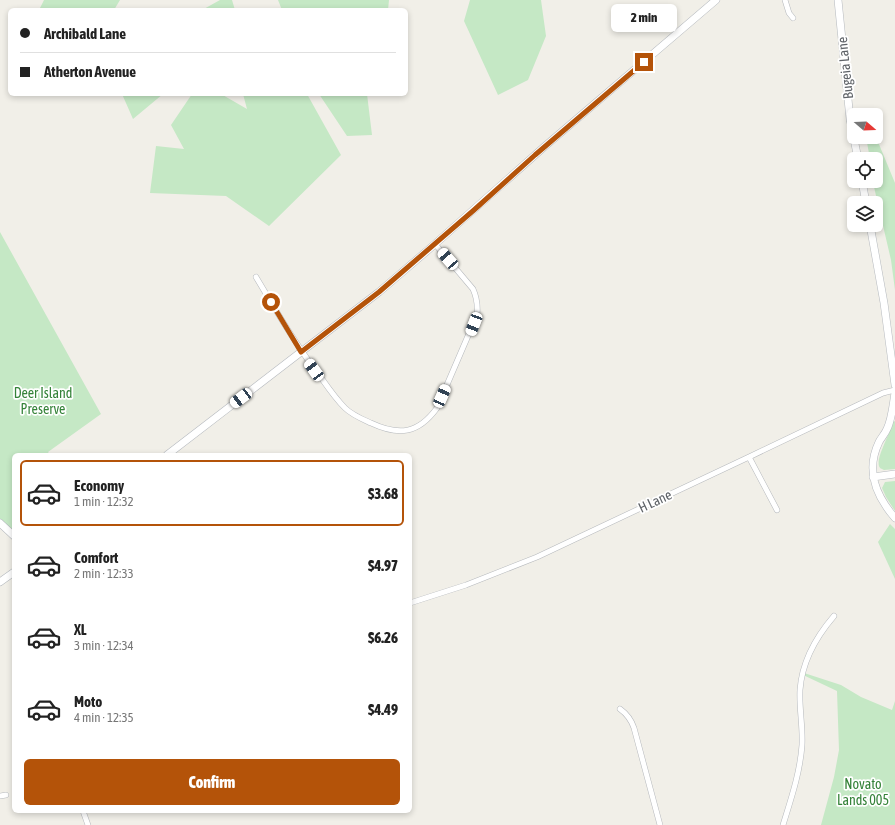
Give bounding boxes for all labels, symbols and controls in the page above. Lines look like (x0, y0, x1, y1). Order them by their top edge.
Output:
callout: 2 min (611, 4, 677, 32)
text: 2 min (631, 10, 657, 25)
text: Archibald Lane (44, 25, 126, 42)
street label: Bugeia Lane (834, 36, 856, 100)
route end (635, 53, 653, 71)
text: Atherton Avenue (44, 63, 136, 80)
north arrow (847, 108, 883, 144)
map controls (847, 108, 883, 232)
button: locate (847, 152, 883, 188)
button: layers (847, 196, 883, 232)
car (436, 246, 460, 272)
route start (262, 293, 280, 311)
car (464, 311, 484, 337)
car (302, 357, 326, 383)
car (432, 383, 452, 409)
park label: Deer Island Preserve (14, 385, 72, 417)
car (228, 386, 254, 410)
icon: car (26, 475, 62, 511)
text: Economy (74, 477, 124, 494)
text: $3.68 (368, 485, 398, 502)
street label: H Lane (636, 486, 674, 516)
text: 1 min · 12:32 (74, 494, 134, 509)
icon: car (26, 547, 62, 583)
text: Comfort (74, 549, 118, 566)
text: $4.97 (368, 557, 398, 574)
text: 2 min · 12:33 (74, 566, 134, 581)
icon: car (26, 619, 62, 655)
text: XL (74, 621, 87, 638)
text: $6.26 (368, 629, 398, 646)
text: 3 min · 12:34 (74, 638, 134, 653)
icon: car (26, 691, 62, 727)
text: Moto (74, 693, 102, 710)
text: $4.49 (368, 701, 398, 718)
text: 4 min · 12:35 (74, 710, 134, 725)
button: Confirm (24, 759, 400, 805)
park label: Novato Lands 005 (837, 776, 889, 808)

